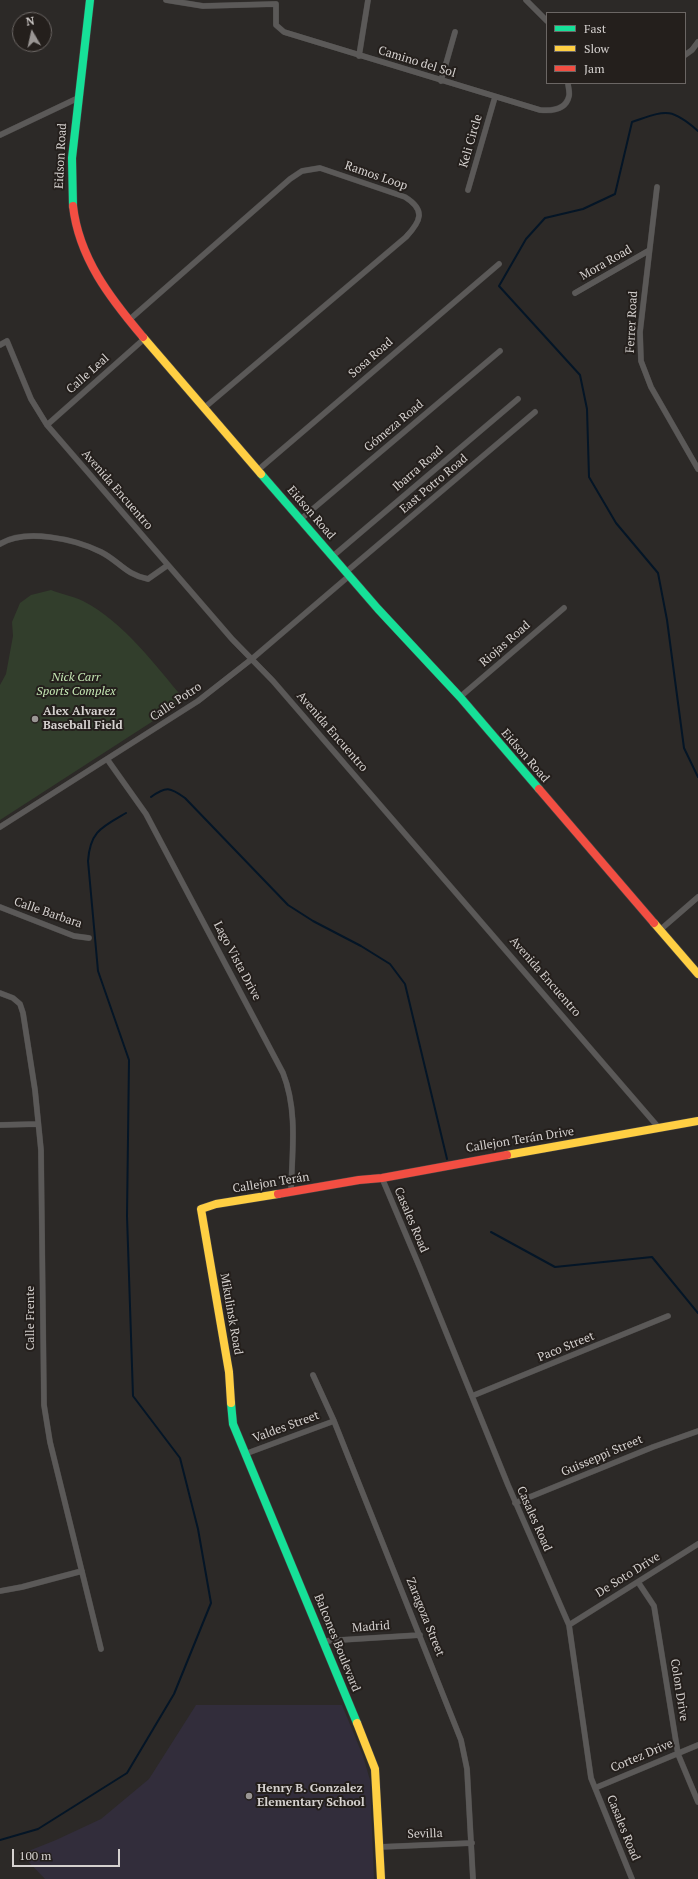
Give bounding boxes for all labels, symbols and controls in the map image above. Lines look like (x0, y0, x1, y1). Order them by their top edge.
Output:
north arrow (12, 12, 52, 52)
legend (546, 12, 686, 84)
text: N (25, 14, 35, 29)
text: Fast (584, 21, 606, 36)
text: Slow (584, 41, 609, 56)
street label: Camino del Sol (376, 43, 458, 81)
text: Jam (584, 61, 605, 76)
street label: Keli Circle (457, 113, 485, 169)
street label: Eidson Road (52, 123, 70, 189)
street label: Ramos Loop (343, 159, 409, 193)
street label: Mora Road (578, 242, 634, 284)
street label: Ferrer Road (623, 291, 641, 353)
street label: Sosa Road (346, 335, 396, 381)
street label: Calle Leal (64, 351, 112, 397)
street label: Gómeza Road (362, 397, 426, 455)
street label: Ibarra Road (390, 443, 446, 495)
street label: Avenida Encuentro (78, 447, 156, 533)
street label: East Potro Road (397, 451, 471, 517)
street label: Eidson Road (284, 483, 338, 543)
street label: Riojas Road (477, 618, 533, 670)
park label: Nick Carr Sports Complex (36, 671, 116, 699)
street label: Calle Potro (148, 680, 204, 724)
street label: Avenida Encuentro (293, 689, 371, 775)
place label: Alex Alvarez Baseball Field (43, 705, 123, 733)
marker: Alex Alvarez Baseball Field (30, 714, 40, 724)
street label: Eidson Road (498, 726, 552, 786)
street label: Calle Barbara (12, 895, 84, 931)
street label: Lago Vista Drive (210, 919, 264, 1003)
street label: Avenida Encuentro (506, 934, 584, 1020)
street label: Callejon Terán Drive (465, 1124, 575, 1156)
street label: Callejon Terán (232, 1170, 310, 1196)
street label: Casales Road (391, 1185, 431, 1255)
street label: Mikulinsk Road (217, 1272, 245, 1356)
street label: Calle Frente (24, 1286, 38, 1350)
street label: Paco Street (535, 1329, 597, 1365)
street label: Valdes Street (251, 1408, 321, 1446)
street label: Guisseppi Street (559, 1432, 645, 1480)
street label: Casales Road (513, 1484, 555, 1554)
street label: De Soto Drive (593, 1550, 663, 1600)
street label: Zaragoza Street (403, 1576, 447, 1658)
street label: Balcones Boulevard (311, 1592, 363, 1694)
street label: Madrid (352, 1618, 390, 1636)
street label: Colon Drive (667, 1658, 691, 1722)
street label: Cortez Drive (609, 1736, 675, 1776)
place label: Henry B. Gonzalez Elementary School (257, 1782, 365, 1810)
marker: Henry B. Gonzalez Elementary School (244, 1791, 254, 1801)
street label: Casales Road (603, 1793, 643, 1863)
street label: Sevilla (407, 1826, 443, 1842)
scale bar (14, 1841, 122, 1867)
text: 100 m (19, 1848, 51, 1863)

